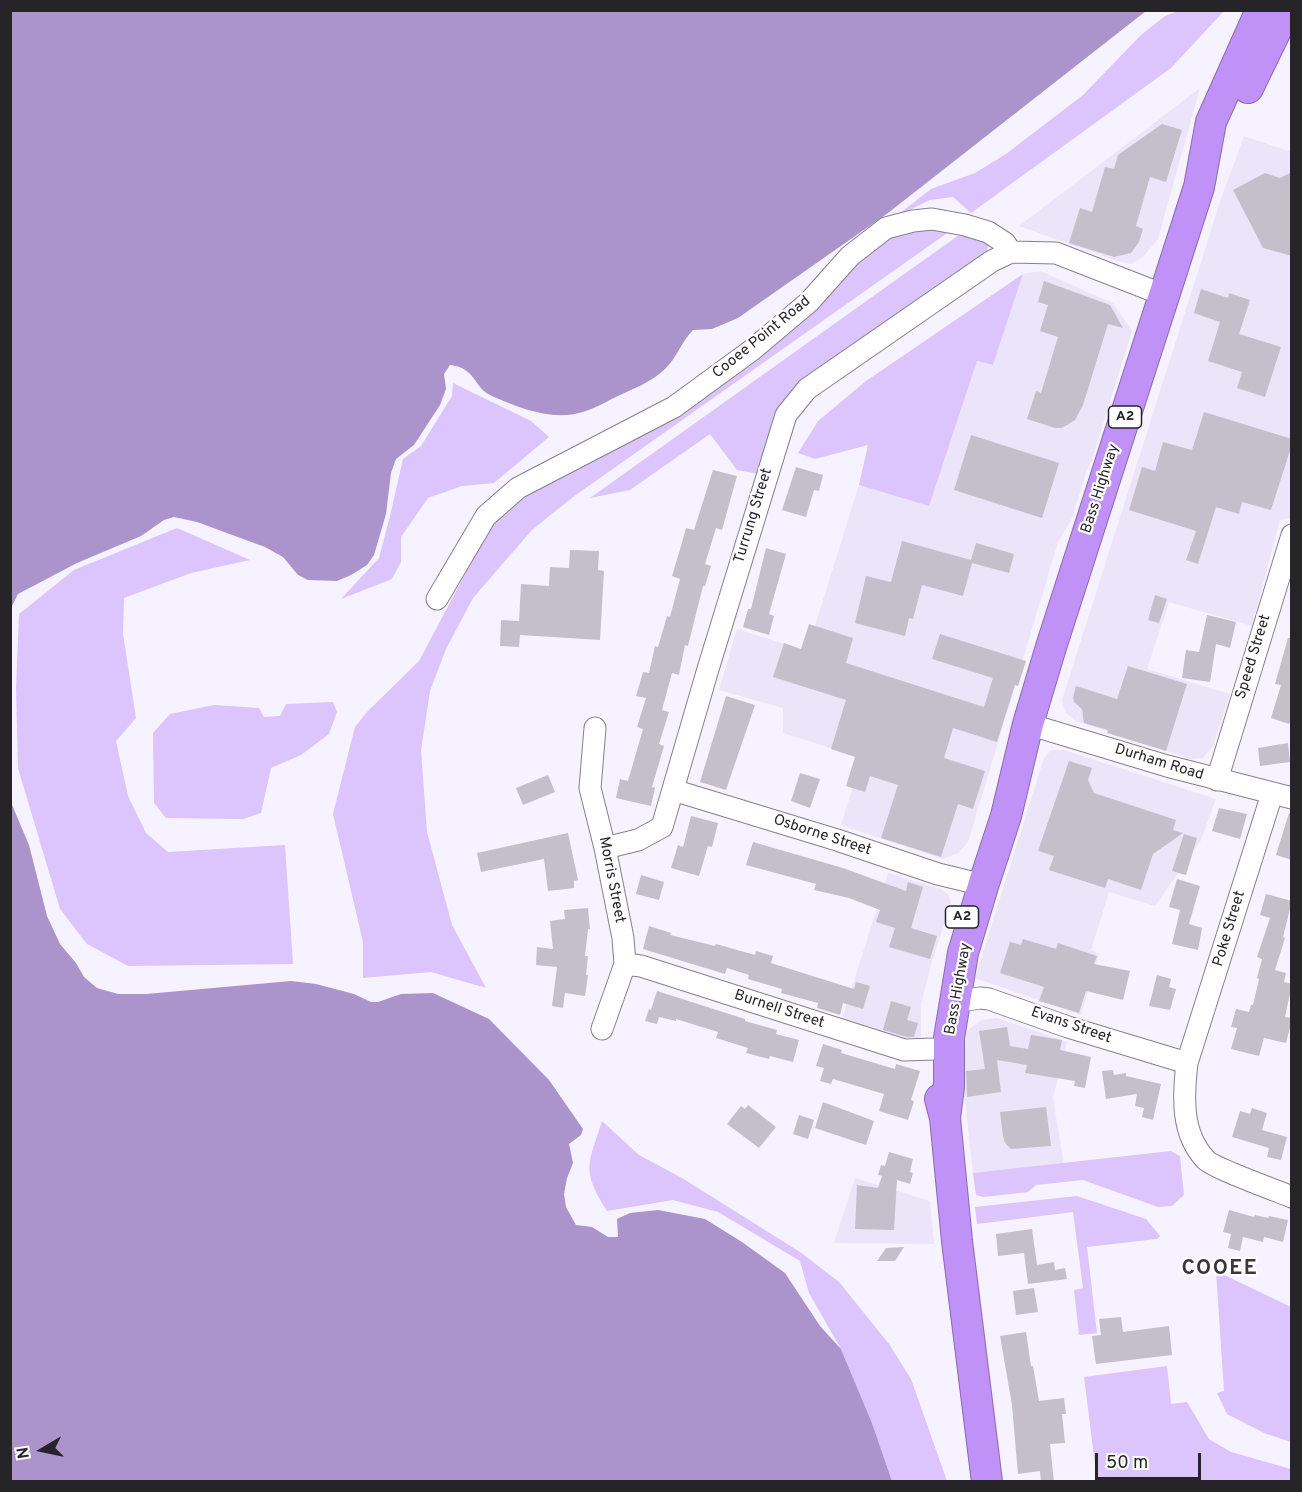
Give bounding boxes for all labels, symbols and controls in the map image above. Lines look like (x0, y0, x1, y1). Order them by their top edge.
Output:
street label: Cooee Point Road (709, 293, 815, 383)
road number: A2 (1108, 406, 1142, 428)
street label: Bass Highway (1078, 442, 1124, 536)
street label: Turrung Street (731, 466, 777, 566)
street label: Speed Street (1233, 612, 1275, 702)
street label: Durham Road (1112, 741, 1206, 785)
street label: Osborne Street (771, 812, 873, 860)
street label: Morris Street (594, 835, 628, 925)
street label: Poke Street (1210, 889, 1250, 969)
road number: A2 (946, 906, 978, 928)
street label: Bass Highway (942, 942, 976, 1036)
street label: Burnell Street (732, 987, 826, 1033)
street label: Evans Street (1028, 1004, 1114, 1048)
district label: COOEE (1182, 1257, 1258, 1283)
north arrow (12, 1420, 72, 1480)
scale bar (1098, 1441, 1204, 1479)
text: N (13, 1446, 35, 1460)
text: 50 m (1106, 1452, 1148, 1475)

